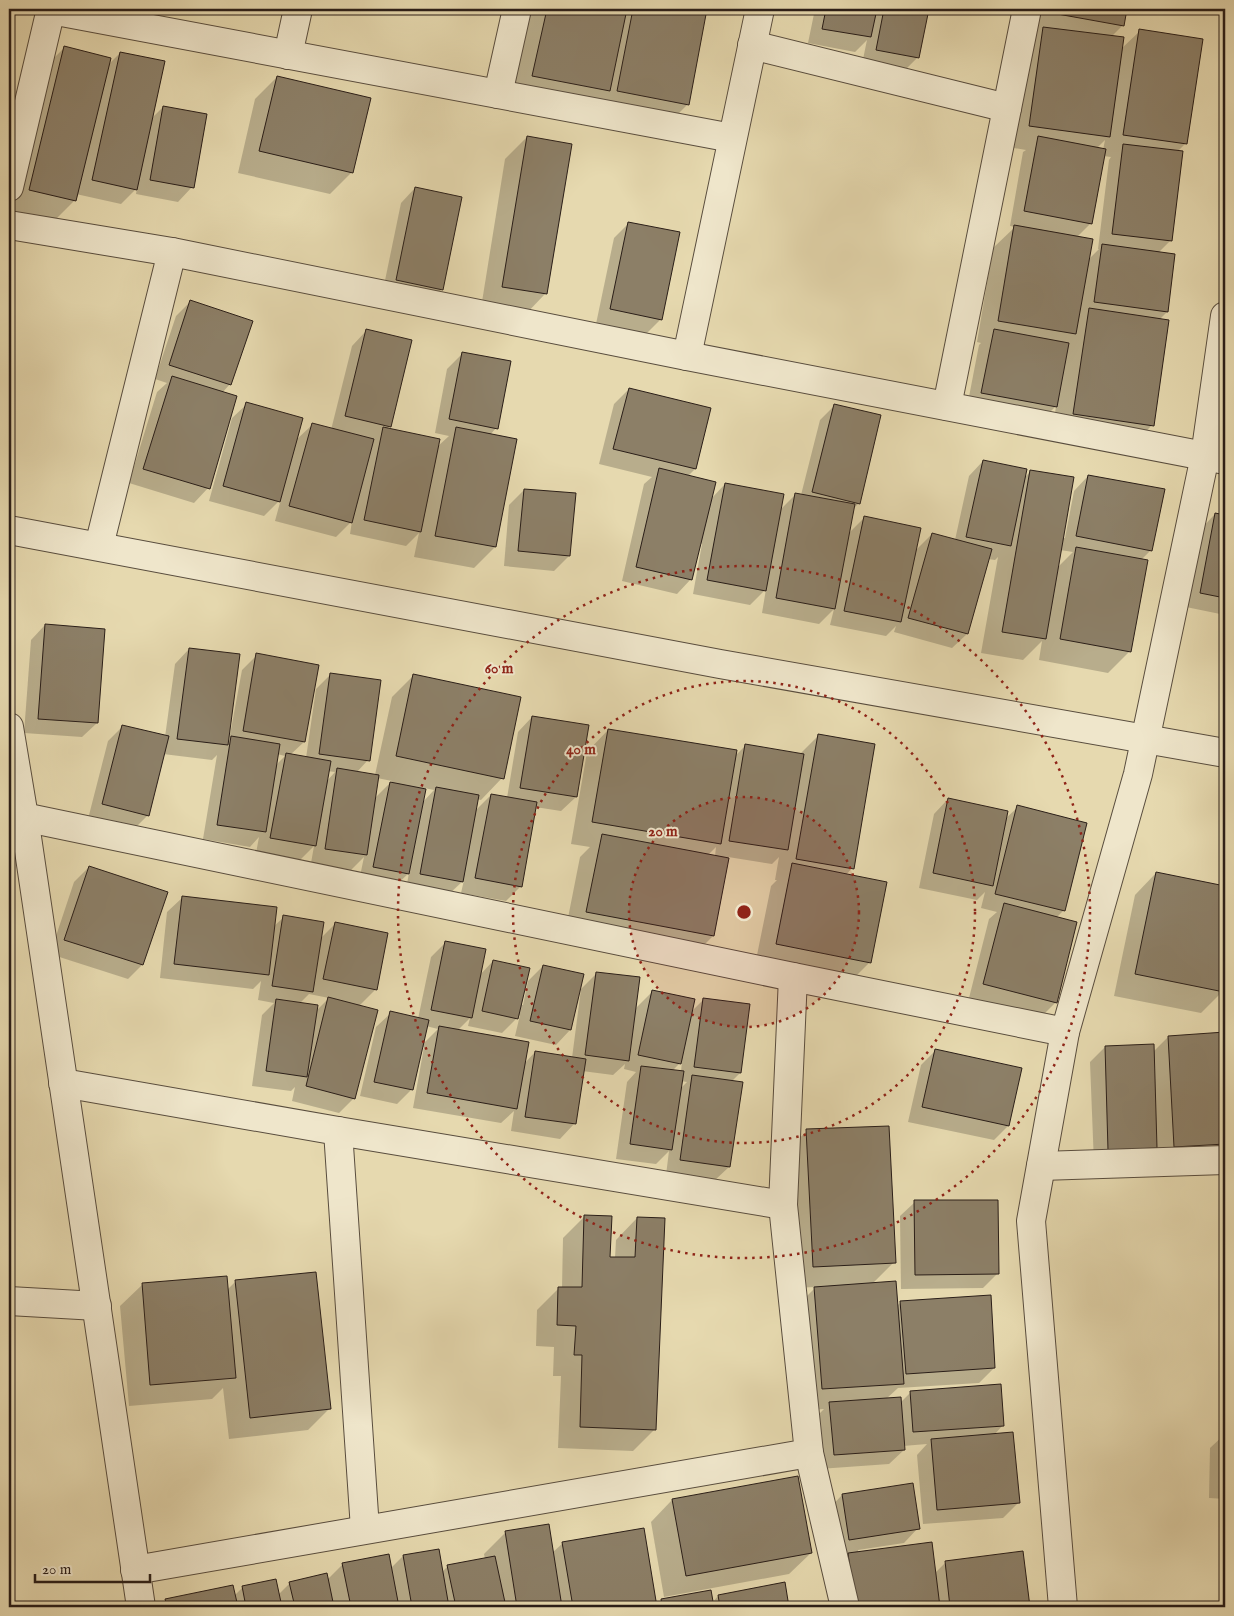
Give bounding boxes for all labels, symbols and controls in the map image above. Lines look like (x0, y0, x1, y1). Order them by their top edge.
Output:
text: 60 m (485, 659, 514, 678)
text: 40 m (566, 740, 596, 759)
text: 20 m (648, 822, 678, 841)
centre of rings (735, 903, 753, 921)
scale bar (35, 1551, 150, 1583)
text: 20 m (42, 1560, 72, 1579)

